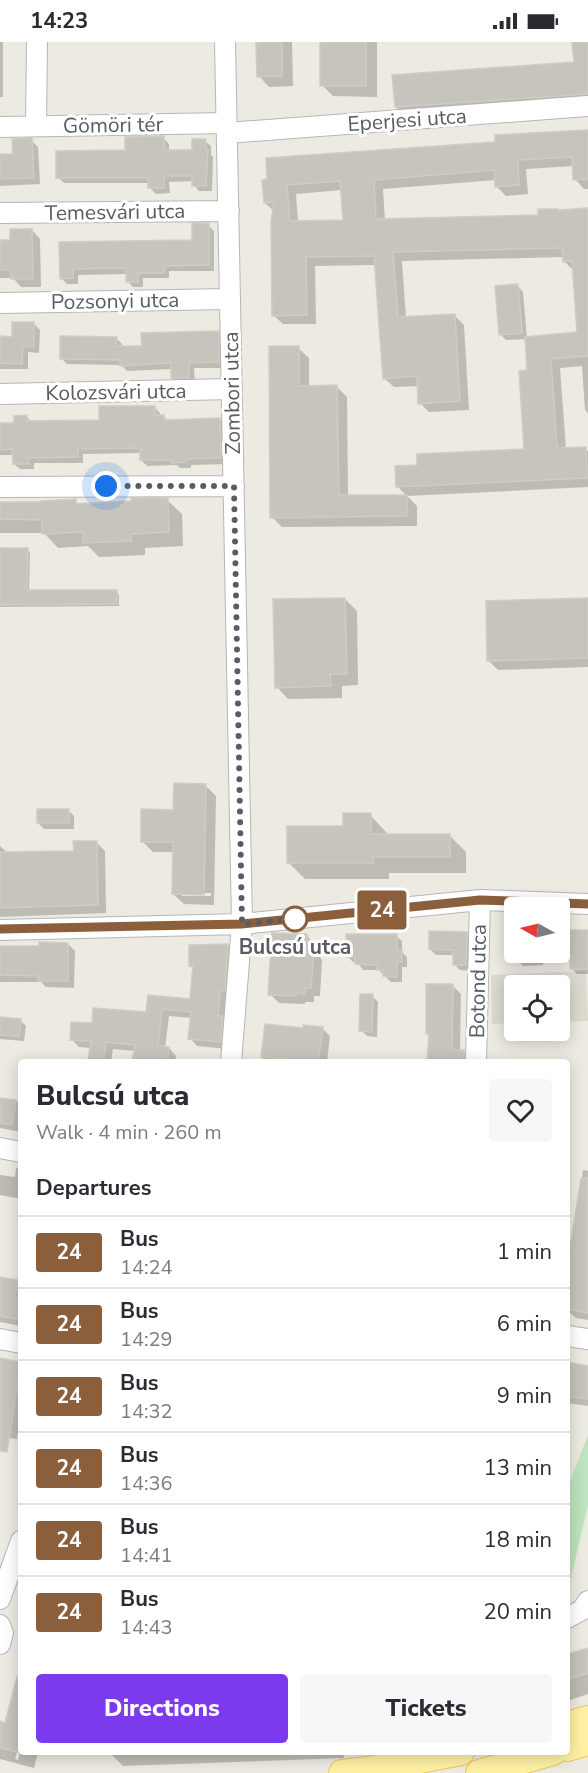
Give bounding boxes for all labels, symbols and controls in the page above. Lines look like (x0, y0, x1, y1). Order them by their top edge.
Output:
text: 14:23 (30, 6, 88, 36)
street label: Eperjesi utca (346, 102, 468, 138)
street label: Gömöri tér (63, 110, 164, 140)
street label: Temesvári utca (44, 197, 186, 227)
street label: Pozsonyi utca (51, 286, 179, 316)
street label: Zombori utca (217, 331, 247, 455)
street label: Kolozsvári utca (45, 377, 187, 407)
your location (91, 471, 121, 501)
line badge: 24 (355, 890, 409, 930)
text: 24 (369, 896, 395, 924)
north arrow (504, 897, 570, 963)
map controls (504, 897, 570, 1041)
marker: Bulcsú utca (282, 906, 308, 932)
street label: Botond utca (463, 924, 493, 1038)
place label: Bulcsú utca (239, 933, 351, 961)
button: locate (504, 975, 570, 1041)
text: Bulcsú utca (36, 1077, 189, 1115)
button: heart (489, 1079, 552, 1142)
text: Walk · 4 min · 260 m (36, 1119, 222, 1146)
text: Departures (36, 1173, 151, 1203)
text: Bus (120, 1224, 159, 1254)
text: 1 min (497, 1237, 552, 1267)
text: 24 (56, 1238, 82, 1266)
text: 14:24 (120, 1254, 173, 1281)
text: Bus (120, 1296, 159, 1326)
text: 6 min (497, 1309, 552, 1339)
text: 24 (56, 1310, 82, 1338)
text: 14:29 (120, 1326, 173, 1353)
text: Bus (120, 1368, 159, 1398)
text: 9 min (497, 1381, 552, 1411)
text: 24 (56, 1382, 82, 1410)
text: 14:32 (120, 1398, 173, 1425)
text: Bus (120, 1440, 159, 1470)
text: 13 min (484, 1453, 552, 1483)
text: 24 (56, 1454, 82, 1482)
text: 14:36 (120, 1470, 173, 1497)
text: Bus (120, 1512, 159, 1542)
text: 18 min (484, 1525, 552, 1555)
text: 24 (56, 1526, 82, 1554)
text: 14:41 (120, 1542, 173, 1569)
text: Bus (120, 1584, 159, 1614)
text: 20 min (484, 1597, 552, 1627)
text: 24 (56, 1598, 82, 1626)
text: 14:43 (120, 1614, 173, 1641)
button: Directions (36, 1674, 288, 1743)
button: Tickets (300, 1674, 552, 1743)

